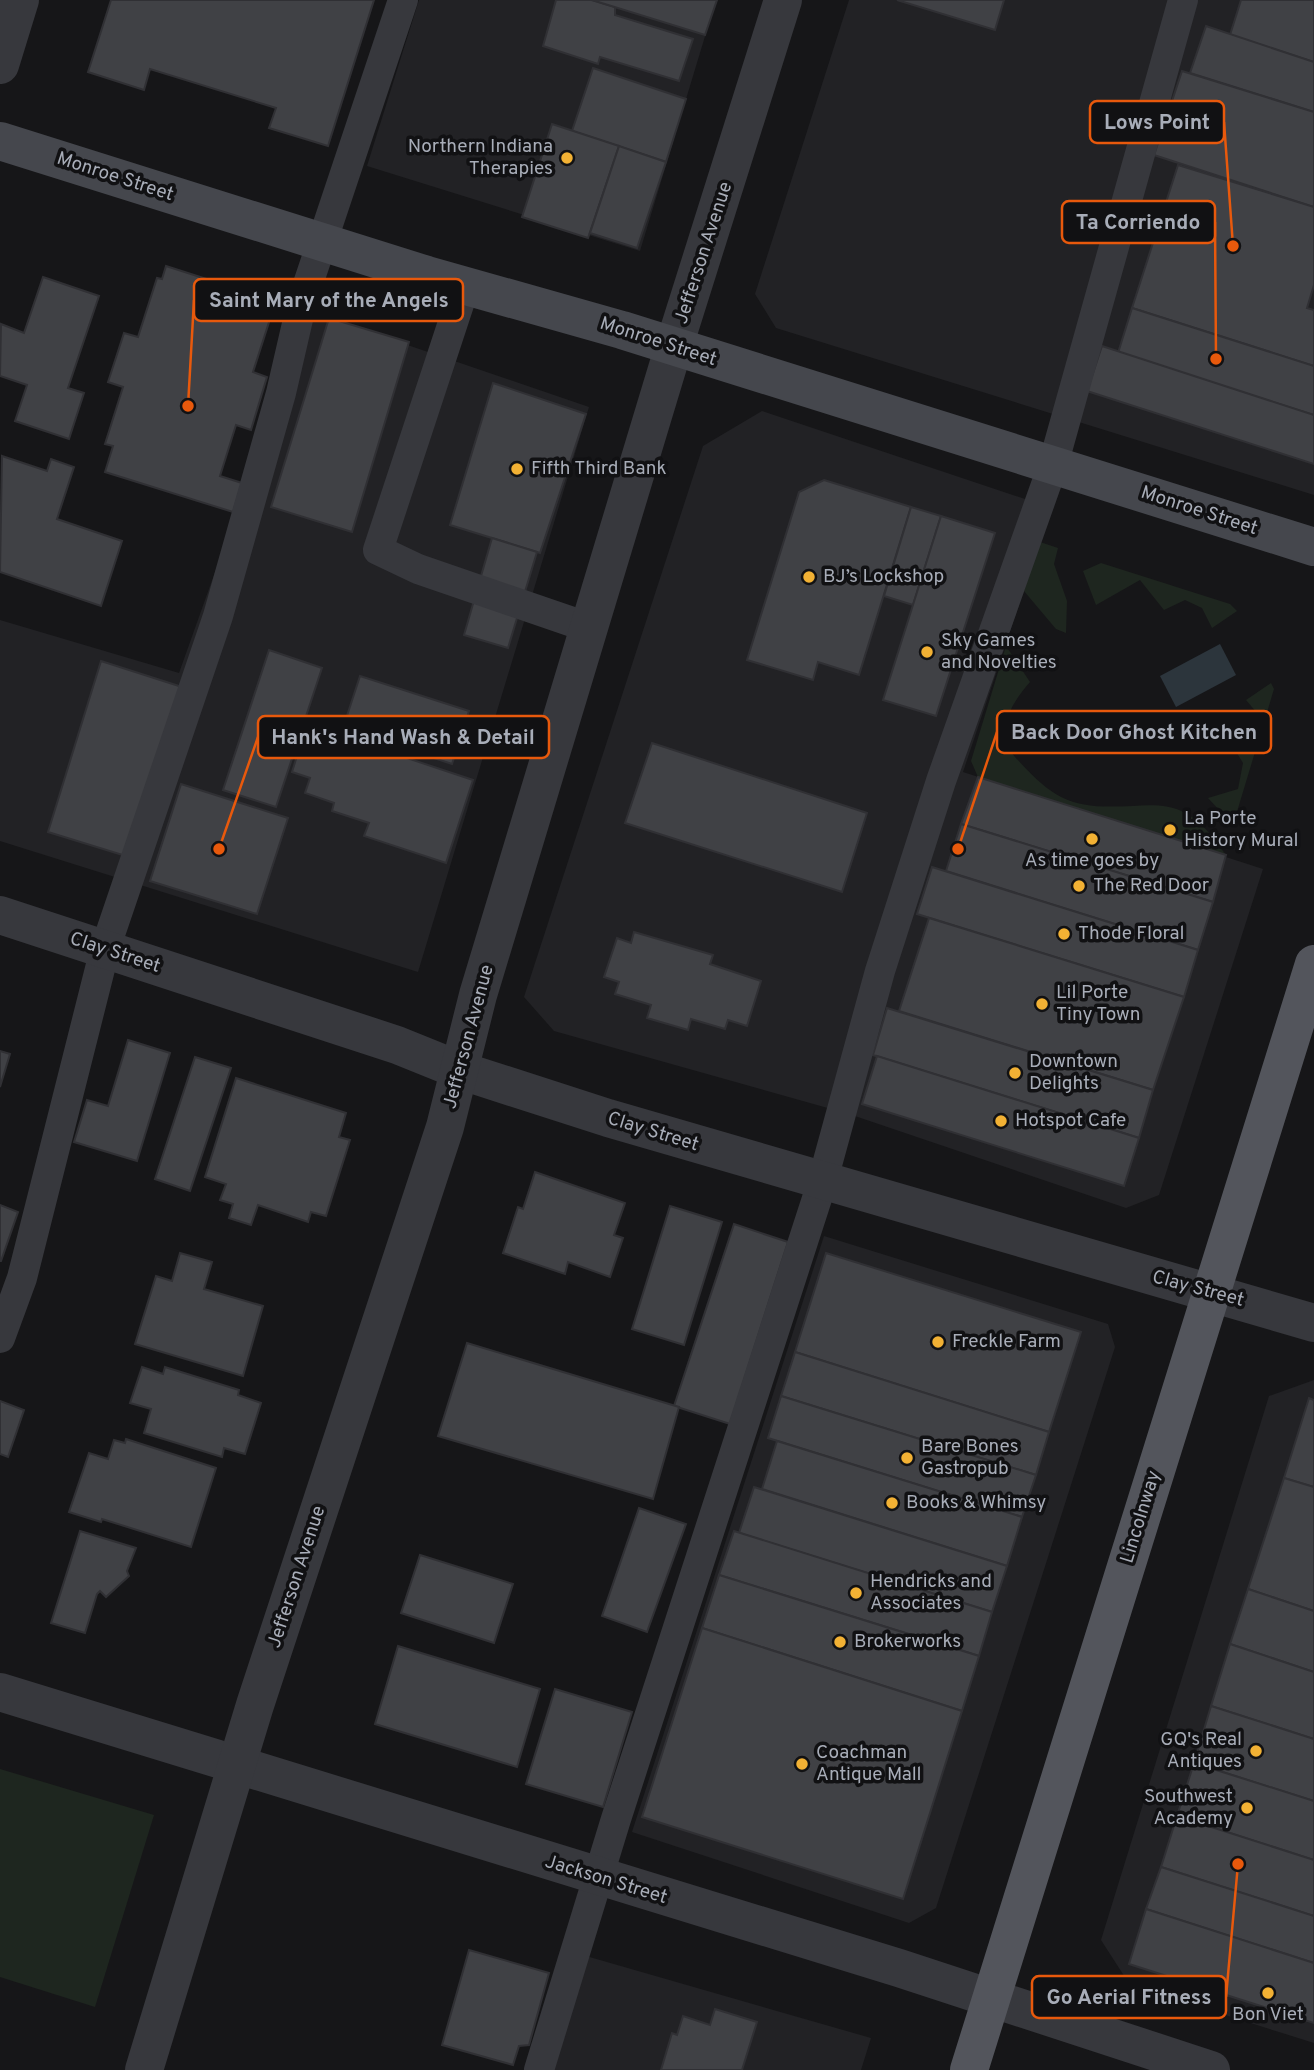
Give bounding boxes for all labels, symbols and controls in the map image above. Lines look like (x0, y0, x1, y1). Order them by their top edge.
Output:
callout: Lows Point (1090, 101, 1224, 143)
text: Lows Point (1104, 110, 1210, 137)
place label: Northern Indiana Therapies (408, 135, 553, 181)
street label: Monroe Street (53, 147, 177, 207)
marker: Northern Indiana Therapies (559, 150, 575, 166)
street label: Jefferson Avenue (670, 179, 738, 327)
callout: Ta Corriendo (1062, 201, 1215, 243)
text: Ta Corriendo (1076, 210, 1200, 237)
callout: Saint Mary of the Angels (194, 279, 463, 321)
text: Saint Mary of the Angels (209, 288, 449, 315)
street label: Monroe Street (596, 312, 720, 372)
place label: Fifth Third Bank (531, 457, 667, 481)
marker: Fifth Third Bank (509, 461, 525, 477)
street label: Monroe Street (1137, 481, 1261, 541)
place label: BJ’s Lockshop (823, 565, 944, 589)
marker: BJ’s Lockshop (801, 569, 817, 585)
place label: Sky Games and Novelties (941, 629, 1057, 675)
marker: Sky Games and Novelties (919, 644, 935, 660)
callout: Back Door Ghost Kitchen (997, 711, 1271, 753)
callout: Hank's Hand Wash & Detail (258, 716, 549, 758)
text: Back Door Ghost Kitchen (1011, 720, 1257, 747)
text: Hank's Hand Wash & Detail (271, 725, 535, 752)
place label: La Porte History Mural (1184, 807, 1299, 853)
marker: La Porte History Mural (1162, 822, 1178, 838)
marker: As time goes by (1084, 831, 1100, 847)
place label: As time goes by (1025, 849, 1159, 873)
place label: The Red Door (1093, 874, 1210, 898)
marker: The Red Door (1071, 878, 1087, 894)
place label: Thode Floral (1078, 922, 1184, 946)
marker: Thode Floral (1056, 926, 1072, 942)
street label: Clay Street (67, 927, 163, 979)
street label: Jefferson Avenue (438, 962, 500, 1112)
place label: Lil Porte Tiny Town (1056, 981, 1140, 1027)
marker: Lil Porte Tiny Town (1034, 996, 1050, 1012)
place label: Downtown Delights (1029, 1050, 1118, 1096)
marker: Downtown Delights (1007, 1065, 1023, 1081)
street label: Clay Street (605, 1107, 701, 1157)
place label: Hotspot Cafe (1015, 1109, 1126, 1133)
marker: Hotspot Cafe (993, 1113, 1009, 1129)
street label: Clay Street (1149, 1265, 1247, 1313)
place label: Freckle Farm (952, 1330, 1061, 1354)
marker: Freckle Farm (930, 1334, 946, 1350)
place label: Bare Bones Gastropub (921, 1435, 1019, 1481)
marker: Bare Bones Gastropub (899, 1450, 915, 1466)
street label: Lincolnway (1116, 1468, 1166, 1566)
place label: Books & Whimsy (906, 1491, 1046, 1515)
marker: Books & Whimsy (884, 1495, 900, 1511)
street label: Jefferson Avenue (263, 1503, 331, 1651)
place label: Hendricks and Associates (870, 1570, 992, 1616)
marker: Hendricks and Associates (848, 1585, 864, 1601)
place label: Brokerworks (854, 1630, 961, 1654)
marker: Brokerworks (832, 1634, 848, 1650)
place label: GQ's Real Antiques (1160, 1728, 1242, 1774)
place label: Coachman Antique Mall (816, 1741, 922, 1787)
marker: GQ's Real Antiques (1248, 1743, 1264, 1759)
marker: Coachman Antique Mall (794, 1756, 810, 1772)
place label: Southwest Academy (1144, 1785, 1233, 1831)
marker: Southwest Academy (1239, 1800, 1255, 1816)
street label: Jackson Street (542, 1850, 670, 1910)
callout: Go Aerial Fitness (1032, 1976, 1226, 2018)
text: Go Aerial Fitness (1047, 1985, 1212, 2012)
marker: Bon Viet (1260, 1985, 1276, 2001)
place label: Bon Viet (1232, 2003, 1304, 2027)

